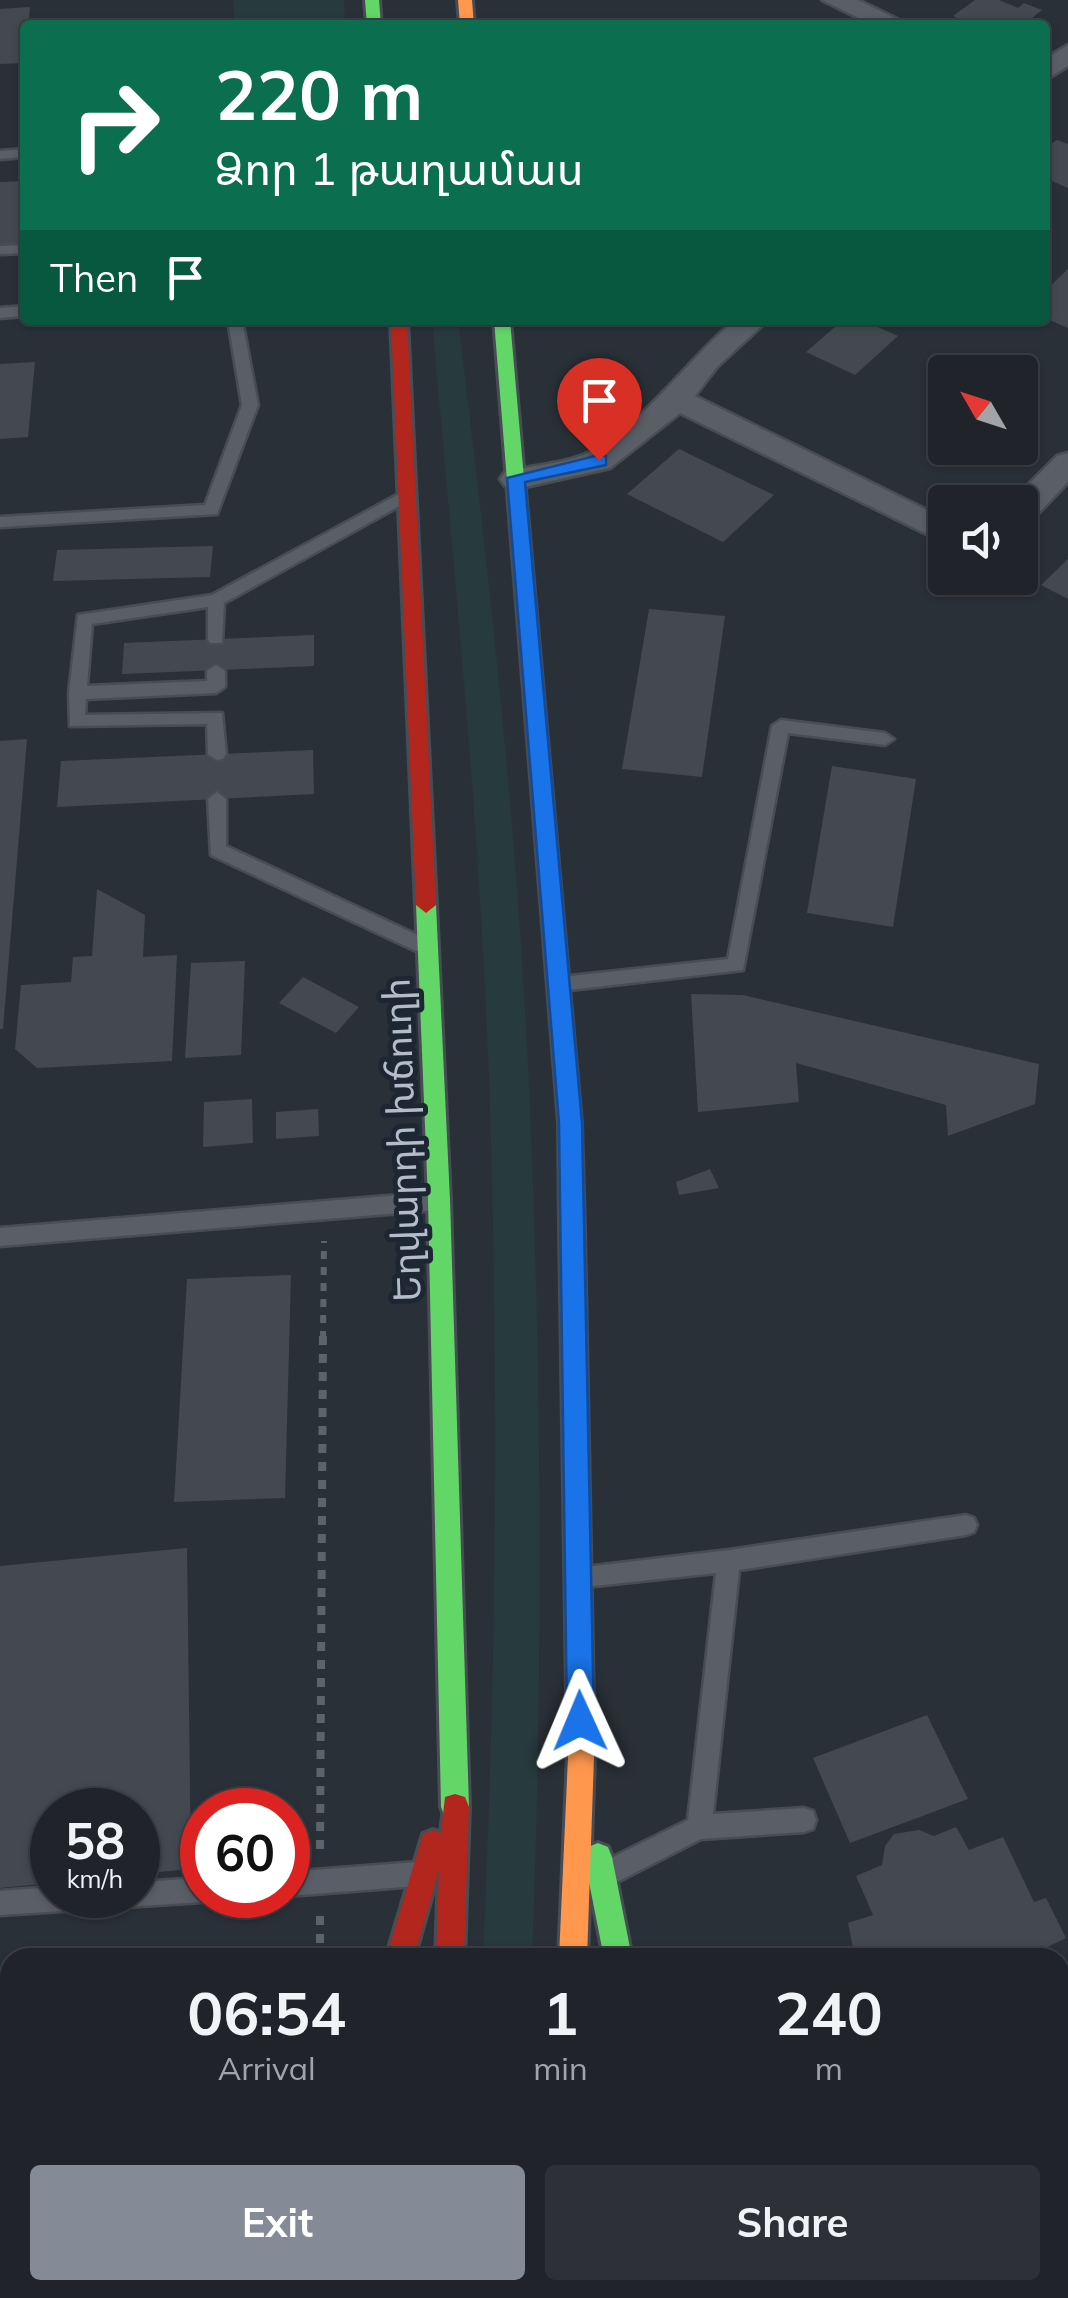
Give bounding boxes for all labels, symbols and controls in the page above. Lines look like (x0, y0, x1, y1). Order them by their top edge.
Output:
text: 220 m (215, 50, 423, 138)
icon: right (50, 60, 180, 190)
text: Ձոր 1 թաղամաս (215, 140, 584, 196)
icon: arrive (158, 250, 213, 305)
text: Then (50, 254, 138, 302)
north arrow (928, 355, 1038, 465)
map controls (928, 355, 1038, 595)
pin (557, 358, 642, 461)
icon: arrive (572, 373, 627, 428)
button: sound (928, 485, 1038, 595)
street label: Եղվարդի խճուղի (371, 977, 431, 1303)
position arrow (528, 1669, 632, 1773)
speed limit sign: 60 (180, 1788, 310, 1918)
text: 58 (65, 1809, 125, 1872)
text: km/h (67, 1863, 123, 1894)
text: 06:54 (187, 1975, 346, 2050)
text: 1 (542, 1975, 578, 2050)
text: 240 (775, 1975, 883, 2050)
text: Arrival (218, 2048, 316, 2088)
text: min (533, 2048, 588, 2088)
text: m (815, 2048, 843, 2088)
button: Exit (30, 2165, 525, 2280)
button: Share (545, 2165, 1040, 2280)

